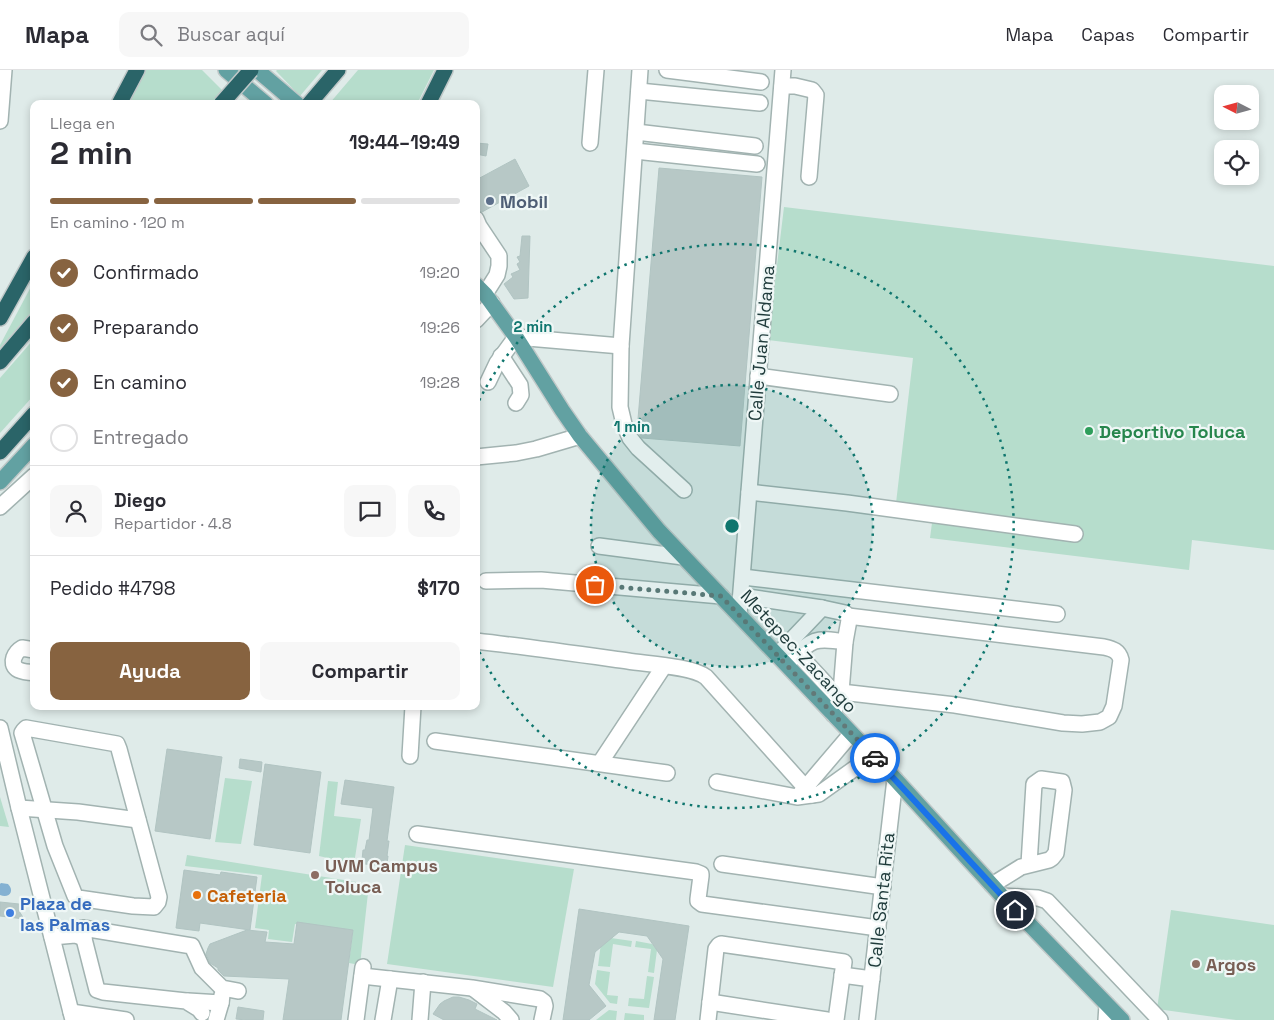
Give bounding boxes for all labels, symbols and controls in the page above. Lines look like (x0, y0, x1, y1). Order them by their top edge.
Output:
search box (119, 12, 469, 57)
text: Mapa (25, 19, 89, 50)
icon: search (137, 21, 165, 49)
text: Buscar aquí (177, 22, 285, 47)
text: Mapa (1005, 23, 1053, 46)
text: Capas (1081, 23, 1135, 46)
text: Compartir (1163, 23, 1249, 46)
north arrow (1214, 85, 1259, 130)
map controls (1214, 85, 1259, 185)
text: Llega en (50, 113, 115, 134)
text: 19:44–19:49 (349, 130, 460, 155)
text: 2 min (50, 133, 133, 173)
button: locate (1214, 140, 1259, 185)
place label: Mobil (500, 190, 548, 213)
marker: Mobil (484, 195, 496, 207)
text: En camino · 120 m (50, 212, 185, 233)
icon: check (50, 259, 78, 287)
text: Confirmado (93, 260, 199, 285)
text: 19:20 (420, 262, 460, 283)
street label: Calle Juan Aldama (743, 264, 779, 422)
icon: check (50, 314, 78, 342)
text: Preparando (93, 315, 199, 340)
text: 19:26 (420, 317, 460, 338)
text: 2 min (514, 317, 552, 336)
icon: check (50, 369, 78, 397)
text: En camino (93, 370, 187, 395)
text: 19:28 (420, 372, 460, 393)
text: 1 min (614, 417, 650, 436)
place label: Deportivo Toluca (1099, 420, 1246, 443)
text: Entregado (93, 425, 189, 450)
marker: Deportivo Toluca (1083, 425, 1095, 437)
button: person (50, 485, 102, 537)
button: chat (344, 485, 396, 537)
button: phone (408, 485, 460, 537)
text: Diego (114, 488, 166, 513)
text: Repartidor · 4.8 (114, 513, 232, 534)
centre of rings (723, 517, 741, 535)
pin (574, 564, 616, 606)
icon: bag (581, 571, 609, 599)
text: Pedido #4798 (50, 576, 175, 601)
text: $170 (417, 576, 460, 601)
street label: Metepec-Zacango (736, 584, 862, 718)
button: Ayuda (50, 642, 250, 700)
button: Compartir (260, 642, 460, 700)
courier (850, 733, 900, 783)
icon: car (861, 744, 889, 772)
street label: Calle Santa Rita (862, 831, 900, 969)
place label: UVM Campus Toluca (325, 854, 438, 898)
marker: UVM Campus Toluca (309, 869, 321, 881)
place label: Cafeteria (207, 884, 287, 907)
marker: Cafeteria (191, 889, 203, 901)
pin (994, 889, 1036, 931)
place label: Plaza de las Palmas (20, 892, 110, 936)
icon: home (1001, 896, 1029, 924)
marker: Plaza de las Palmas (4, 907, 16, 919)
place label: Argos (1206, 953, 1256, 976)
marker: Argos (1190, 958, 1202, 970)

